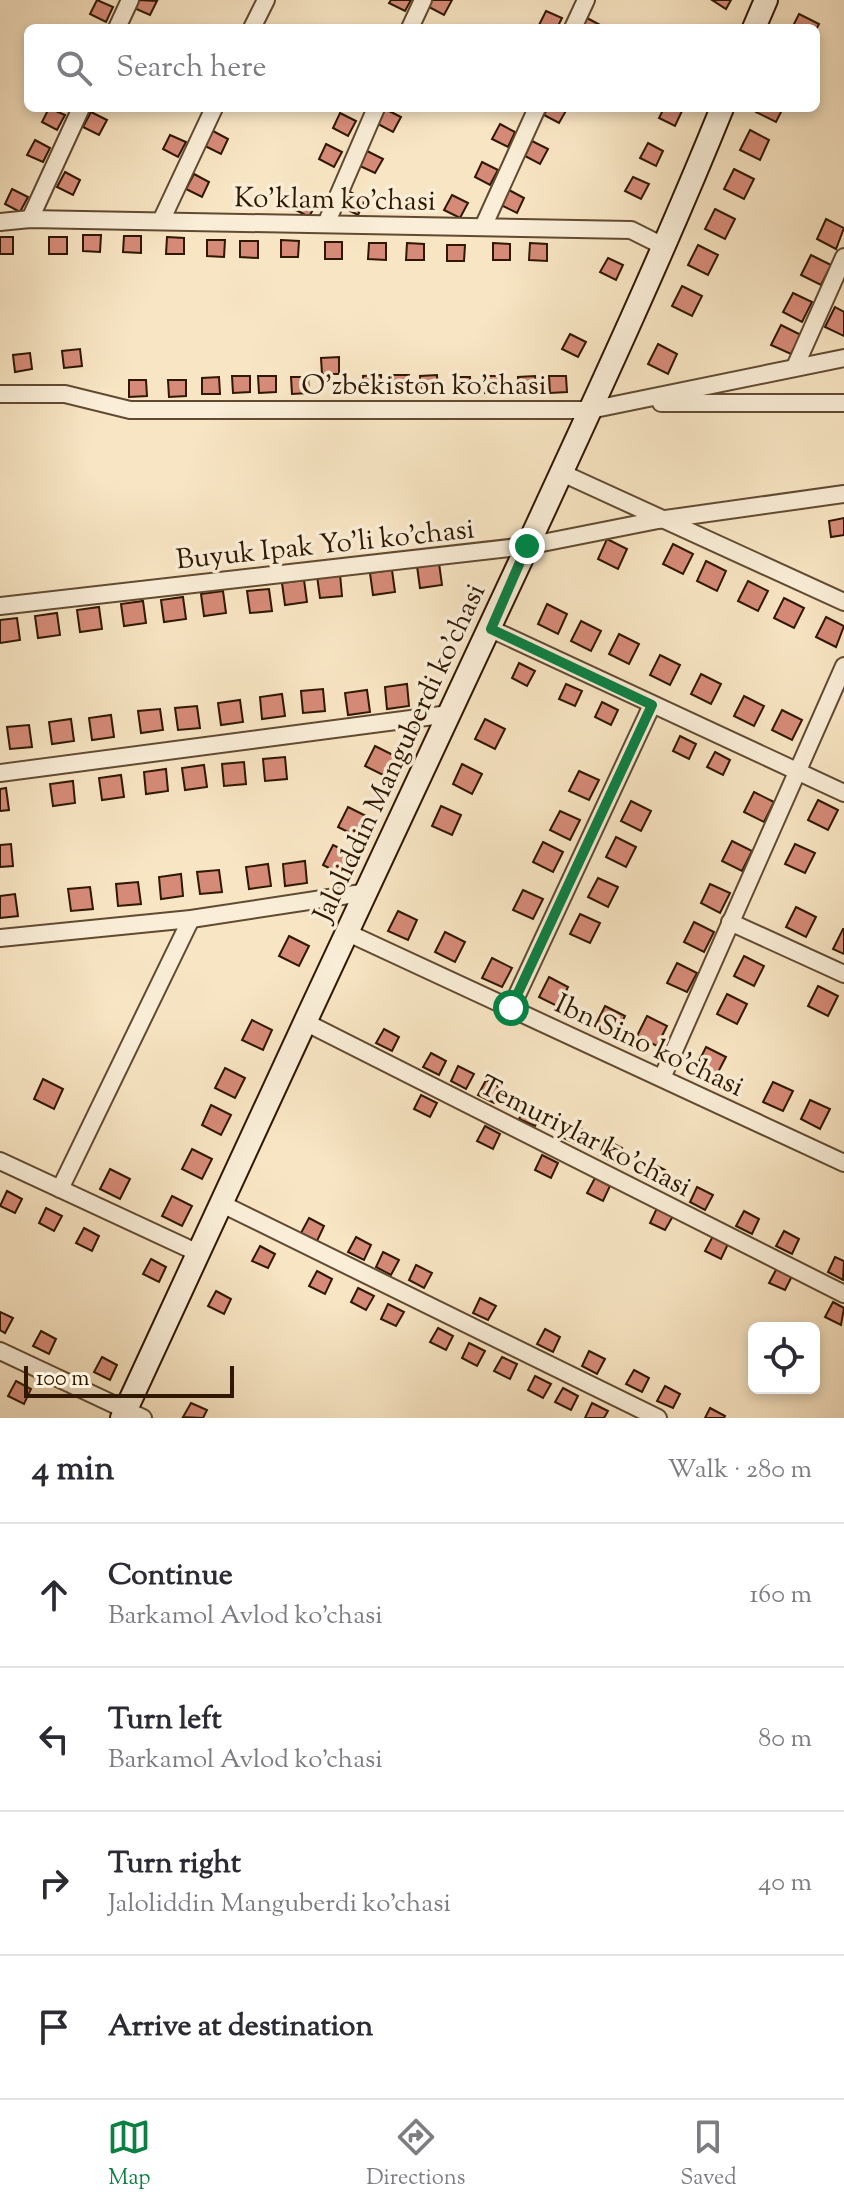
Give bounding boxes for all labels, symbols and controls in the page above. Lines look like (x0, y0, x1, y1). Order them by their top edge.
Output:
search box (24, 24, 820, 112)
icon: search (52, 46, 96, 90)
text: Search here (116, 47, 266, 90)
street label: Ko'klam ko'chasi (234, 179, 436, 223)
street label: O'zbekiston ko'chasi (301, 367, 547, 407)
street label: Buyuk Ipak Yo'li ko'chasi (174, 510, 476, 582)
route end (509, 528, 545, 564)
street label: Jaloliddin Manguberdi ko'chasi (304, 577, 497, 931)
street label: Ibn Sino ko'chasi (548, 985, 750, 1108)
route start (493, 990, 529, 1026)
street label: Temuriylar ko'chasi (472, 1067, 698, 1208)
map controls (748, 1322, 820, 1394)
button: locate (748, 1322, 820, 1394)
scale bar (24, 1362, 234, 1398)
text: 100 m (36, 1364, 89, 1396)
text: 4 min (32, 1446, 114, 1495)
text: Walk · 280 m (667, 1452, 812, 1489)
text: Continue (108, 1555, 233, 1598)
icon: ahead (32, 1573, 76, 1617)
text: 160 m (749, 1577, 812, 1614)
text: Barkamol Avlod ko'chasi (108, 1598, 383, 1635)
text: Turn left (108, 1699, 222, 1742)
icon: left (32, 1717, 76, 1761)
text: 80 m (758, 1721, 812, 1758)
text: Barkamol Avlod ko'chasi (108, 1742, 383, 1779)
text: Turn right (108, 1843, 241, 1886)
icon: right (32, 1861, 76, 1905)
text: 40 m (758, 1865, 812, 1902)
text: Jaloliddin Manguberdi ko'chasi (108, 1886, 451, 1923)
icon: arrive (32, 2005, 76, 2049)
text: Arrive at destination (108, 2006, 373, 2049)
tab: Map (107, 2115, 151, 2195)
tab: Directions (366, 2115, 465, 2195)
tab: Saved (680, 2115, 737, 2195)

